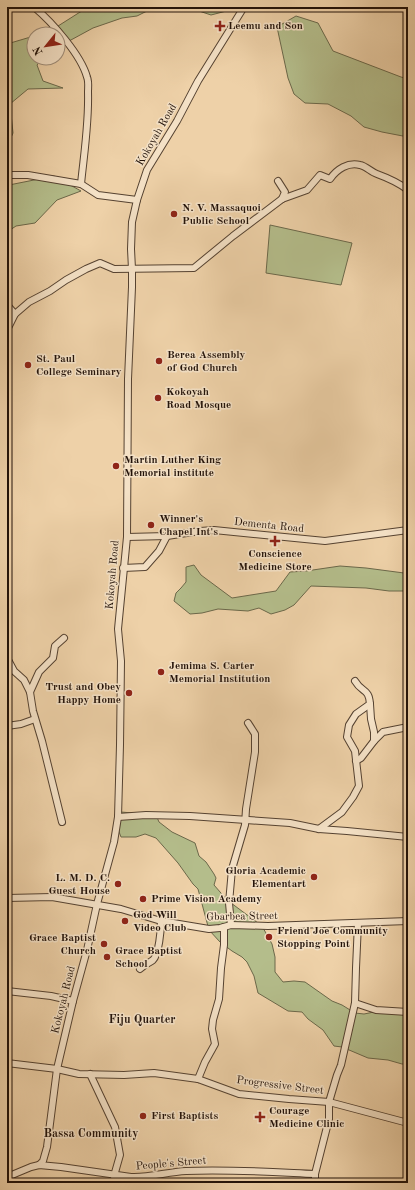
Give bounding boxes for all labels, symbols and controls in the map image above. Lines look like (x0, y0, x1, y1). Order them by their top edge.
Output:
marker: Leemu and Son (215, 21, 225, 31)
place label: Leemu and Son (228, 21, 303, 32)
north arrow (26, 26, 66, 66)
text: N (31, 43, 46, 57)
street label: Kokoyah Road (135, 102, 179, 168)
place label: N. V. Massaquoi Public School (182, 203, 261, 227)
marker: N. V. Massaquoi Public School (169, 209, 179, 219)
place label: Berea Assembly of God Church (167, 350, 246, 374)
place label: St. Paul College Seminary (36, 354, 122, 378)
marker: Berea Assembly of God Church (154, 356, 164, 366)
marker: St. Paul College Seminary (23, 360, 33, 370)
place label: Kokoyah Road Mosque (166, 387, 231, 411)
marker: Kokoyah Road Mosque (153, 393, 163, 403)
place label: Martin Luther King Memorial institute (124, 455, 221, 479)
marker: Martin Luther King Memorial institute (111, 461, 121, 471)
place label: Winner's Chapel Int's (159, 514, 218, 538)
street label: Dementa Road (233, 517, 305, 535)
marker: Winner's Chapel Int's (146, 520, 156, 530)
marker: Conscience Medicine Store (270, 536, 280, 546)
street label: Kokoyah Road (104, 540, 122, 610)
place label: Conscience Medicine Store (238, 549, 312, 573)
place label: Jemima S. Carter Memorial Institution (169, 661, 270, 685)
marker: Jemima S. Carter Memorial Institution (156, 667, 166, 677)
place label: Trust and Obey Happy Home (45, 682, 121, 706)
marker: Trust and Obey Happy Home (124, 688, 134, 698)
place label: Gloria Academic Elementart (226, 866, 306, 890)
marker: Gloria Academic Elementart (309, 872, 319, 882)
place label: L. M. D. C. Guest House (48, 873, 110, 897)
marker: L. M. D. C. Guest House (113, 879, 123, 889)
marker: Prime Vision Academy (138, 894, 148, 904)
place label: Prime Vision Academy (151, 894, 262, 905)
place label: God Will Video Club (133, 910, 186, 934)
street label: Gbarbea Street (206, 911, 278, 923)
marker: God Will Video Club (120, 916, 130, 926)
place label: Friend Joe Community Stopping Point (277, 926, 388, 950)
marker: Friend Joe Community Stopping Point (264, 932, 274, 942)
place label: Grace Baptist Church (29, 933, 96, 957)
marker: Grace Baptist Church (99, 939, 109, 949)
place label: Grace Baptist School (115, 946, 182, 970)
marker: Grace Baptist School (102, 952, 112, 962)
street label: Kokoyah Road (50, 965, 78, 1035)
district label: Fiju Quarter (108, 1014, 176, 1026)
street label: Progressive Street (236, 1075, 325, 1097)
place label: Courage Medicine Clinic (269, 1106, 344, 1130)
marker: First Baptists (138, 1111, 148, 1121)
place label: First Baptists (151, 1111, 219, 1122)
marker: Courage Medicine Clinic (254, 1111, 266, 1123)
district label: Bassa Community (43, 1128, 139, 1140)
street label: People's Street (135, 1155, 207, 1173)

